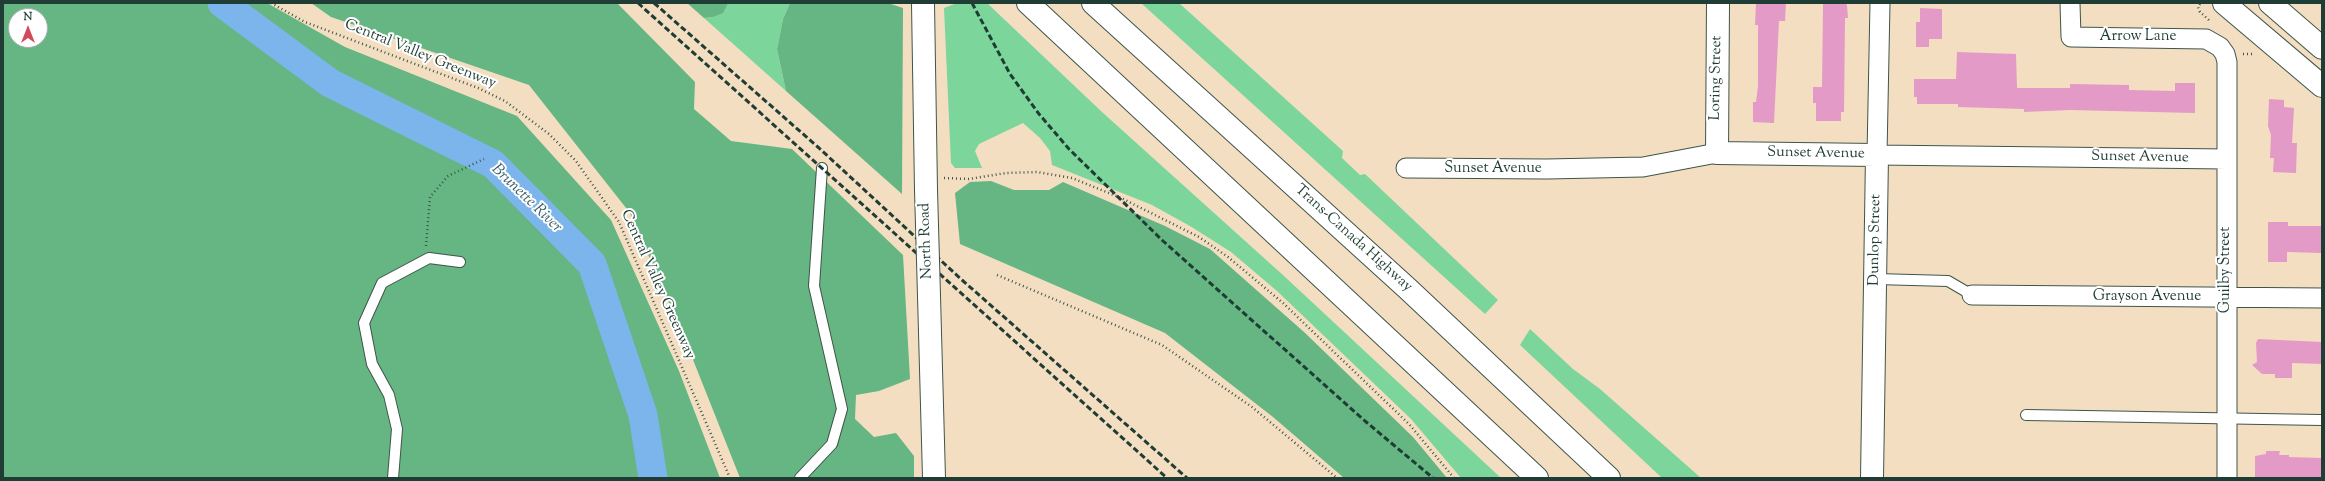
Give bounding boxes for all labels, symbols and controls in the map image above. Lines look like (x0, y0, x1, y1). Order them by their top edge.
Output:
north arrow (8, 8, 48, 48)
text: N (24, 9, 32, 25)
street label: Central Valley Greenway (342, 16, 498, 94)
street label: Arrow Lane (2100, 28, 2176, 46)
street label: Loring Street (1707, 35, 1727, 121)
street label: Sunset Avenue (1767, 144, 1865, 164)
street label: Sunset Avenue (2091, 148, 2189, 168)
street label: Sunset Avenue (1444, 160, 1542, 178)
water label: Brunette River (487, 161, 565, 237)
street label: Trans-Canada Highway (1291, 181, 1415, 297)
street label: Dunlop Street (1866, 194, 1886, 286)
street label: North Road (917, 202, 937, 280)
street label: Central Valley Greenway (616, 207, 698, 363)
street label: Guilby Street (2217, 227, 2235, 313)
street label: Grayson Avenue (2093, 288, 2201, 306)

